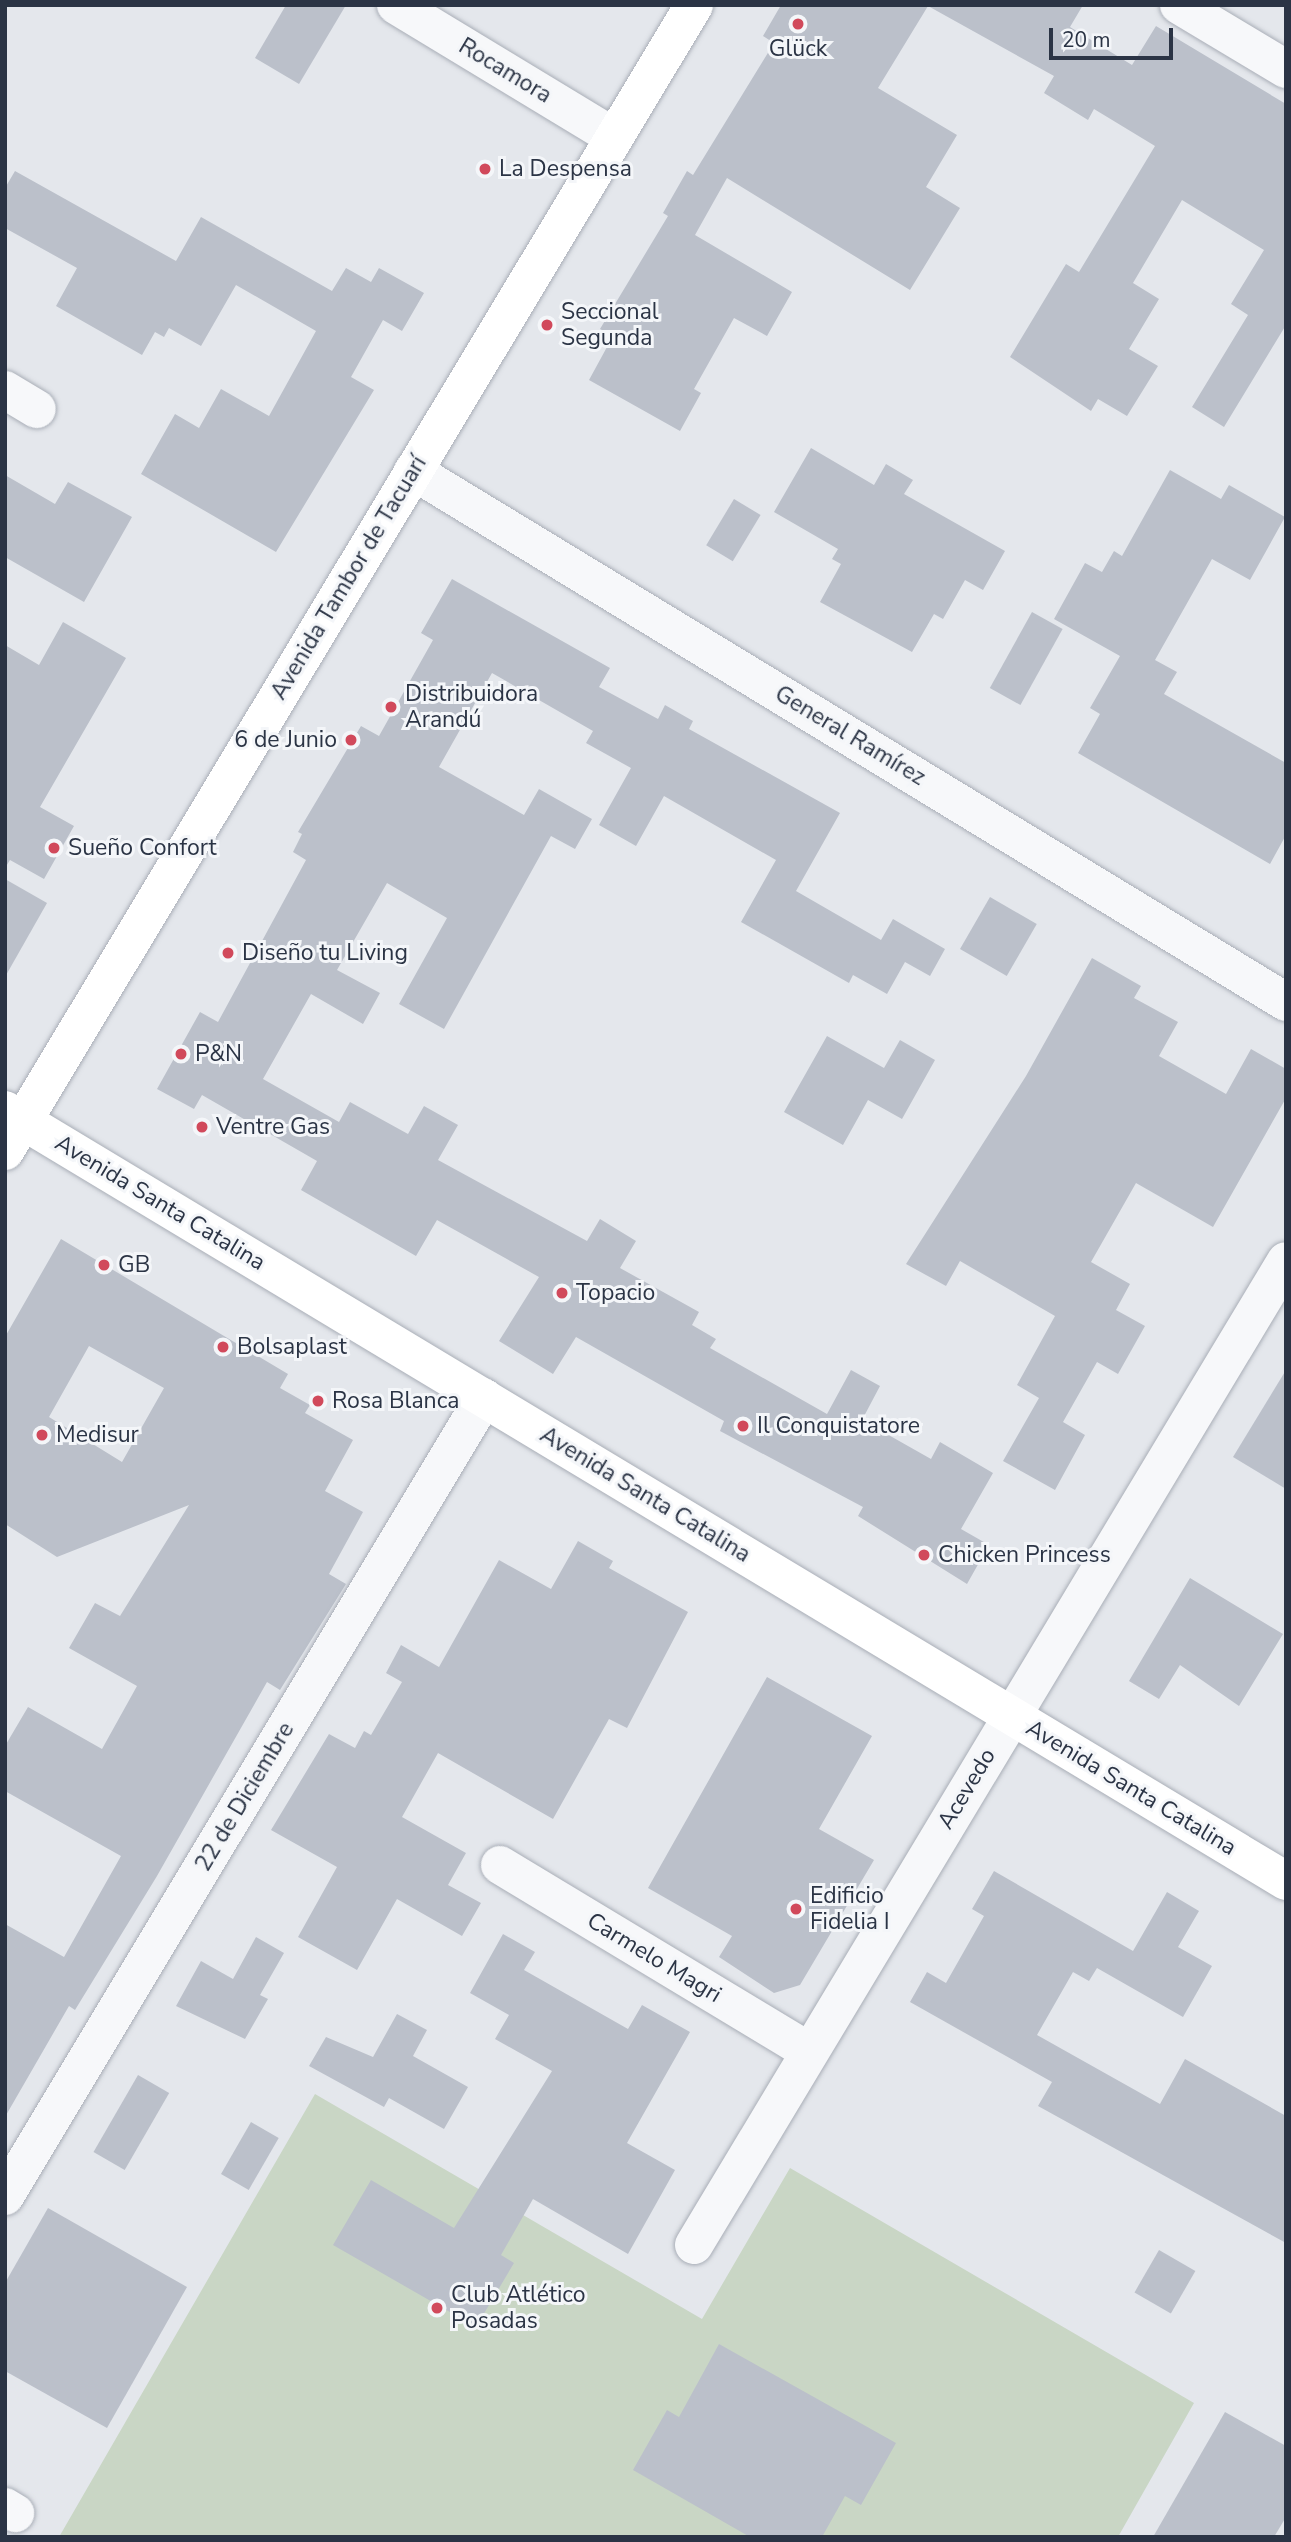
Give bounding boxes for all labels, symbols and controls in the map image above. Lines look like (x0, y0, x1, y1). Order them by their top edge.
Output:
scale bar (1053, 14, 1177, 58)
marker: Glück (790, 16, 806, 32)
text: 20 m (1062, 26, 1111, 54)
street label: Rocamora (454, 33, 556, 109)
place label: Glück (769, 35, 827, 63)
place label: La Despensa (499, 155, 632, 183)
marker: La Despensa (477, 161, 493, 177)
place label: Seccional Segunda (561, 298, 659, 352)
marker: Seccional Segunda (539, 317, 555, 333)
street label: Avenida Tambor de Tacuarí (265, 451, 433, 705)
place label: Distribuidora Arandú (405, 680, 538, 734)
street label: General Ramírez (770, 680, 930, 792)
marker: Distribuidora Arandú (383, 699, 399, 715)
place label: 6 de Junio (234, 726, 337, 754)
marker: 6 de Junio (343, 732, 359, 748)
place label: Sueño Confort (68, 834, 217, 862)
marker: Sueño Confort (46, 840, 62, 856)
place label: Diseño tu Living (242, 939, 408, 967)
marker: Diseño tu Living (220, 945, 236, 961)
place label: P&N (195, 1040, 242, 1068)
marker: P&N (173, 1046, 189, 1062)
place label: Ventre Gas (216, 1113, 330, 1141)
marker: Ventre Gas (194, 1119, 210, 1135)
street label: Avenida Santa Catalina (50, 1129, 270, 1277)
place label: GB (118, 1251, 150, 1279)
marker: GB (96, 1257, 112, 1273)
place label: Topacio (576, 1279, 655, 1307)
marker: Topacio (554, 1285, 570, 1301)
place label: Bolsaplast (237, 1333, 347, 1361)
marker: Bolsaplast (215, 1339, 231, 1355)
place label: Rosa Blanca (332, 1387, 459, 1415)
marker: Rosa Blanca (310, 1393, 326, 1409)
place label: Il Conquistatore (757, 1412, 920, 1440)
marker: Il Conquistatore (735, 1418, 751, 1434)
place label: Medisur (56, 1421, 139, 1449)
street label: Avenida Santa Catalina (535, 1421, 755, 1569)
marker: Medisur (34, 1427, 50, 1443)
place label: Chicken Princess (938, 1541, 1111, 1569)
marker: Chicken Princess (916, 1547, 932, 1563)
street label: Avenida Santa Catalina (1021, 1714, 1241, 1862)
street label: 22 de Diciembre (190, 1717, 300, 1877)
street label: Acevedo (932, 1744, 1002, 1834)
place label: Edificio Fidelia I (810, 1882, 890, 1936)
marker: Edificio Fidelia I (788, 1901, 804, 1917)
street label: Carmelo Magri (582, 1907, 726, 2009)
place label: Club Atlético Posadas (451, 2281, 586, 2335)
marker: Club Atlético Posadas (429, 2300, 445, 2316)

